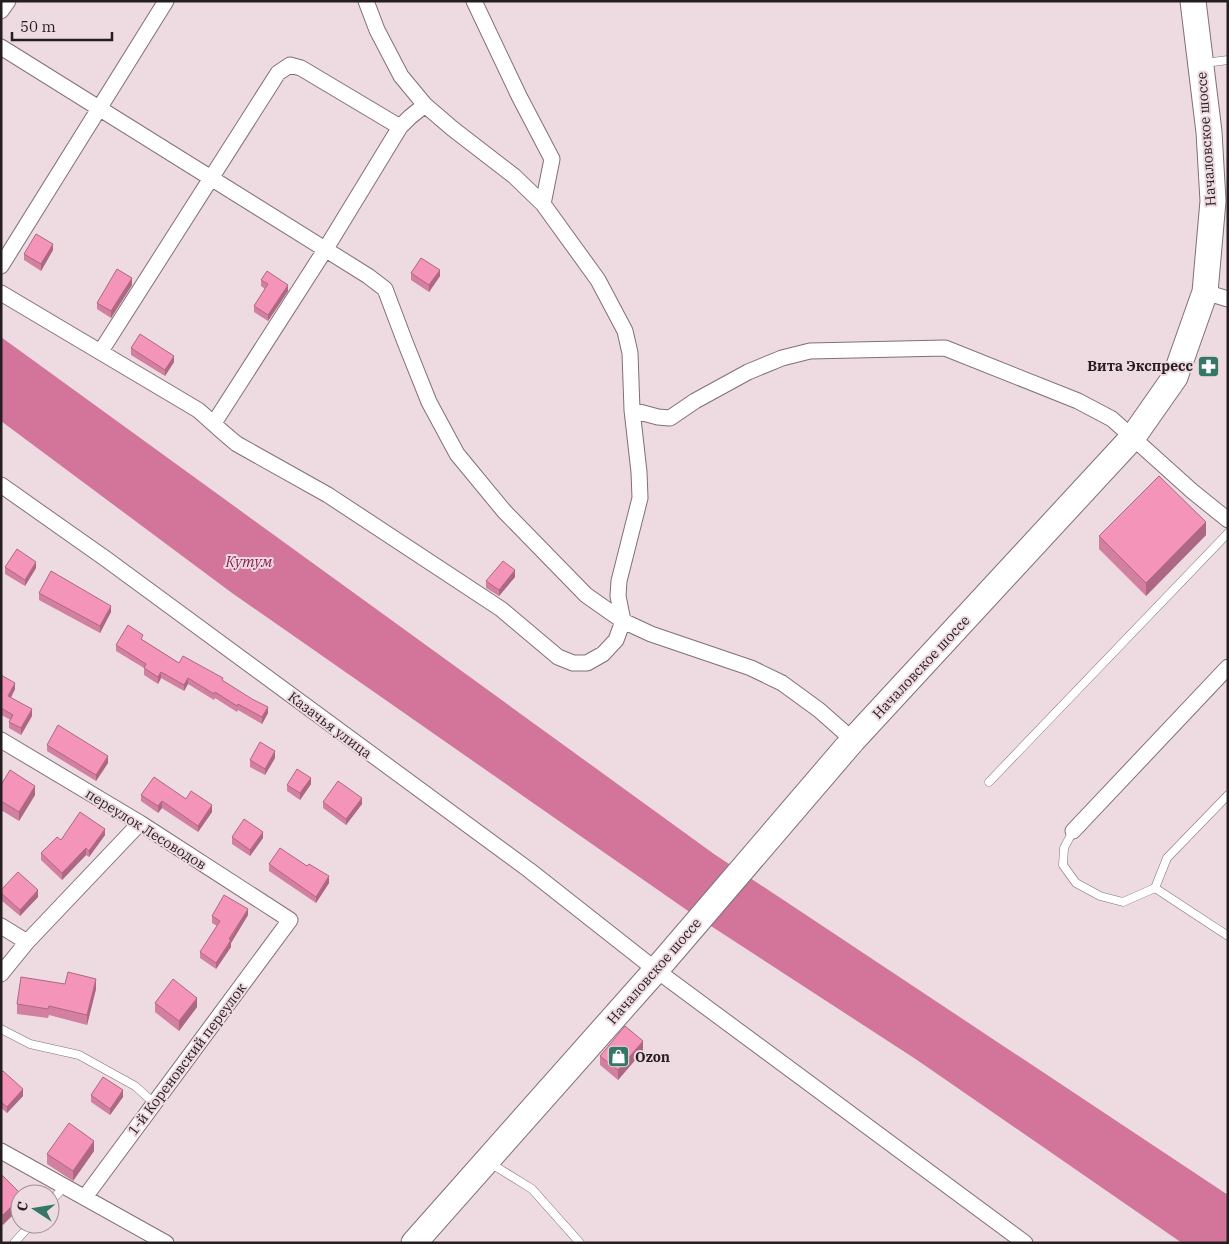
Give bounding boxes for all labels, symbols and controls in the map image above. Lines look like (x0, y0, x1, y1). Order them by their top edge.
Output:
scale bar (12, 10, 112, 42)
text: 50 m (20, 17, 56, 36)
street label: Началовское шоссе (1192, 71, 1220, 207)
pharmacy icon: Вита Экспресс (1197, 354, 1221, 378)
place label: Вита Экспресс (1087, 357, 1193, 375)
water label: Кутум (225, 552, 273, 571)
street label: Началовское шоссе (868, 612, 974, 722)
street label: Казачья улица (284, 688, 376, 763)
street label: переулок Лесоводов (82, 784, 210, 874)
street label: Началовское шоссе (603, 914, 705, 1028)
street label: 1-й Кореновский переулок (124, 979, 250, 1139)
shop icon: Ozon (607, 1045, 631, 1069)
place label: Ozon (635, 1048, 670, 1066)
north arrow (10, 1184, 60, 1234)
text: С (13, 1200, 32, 1213)

